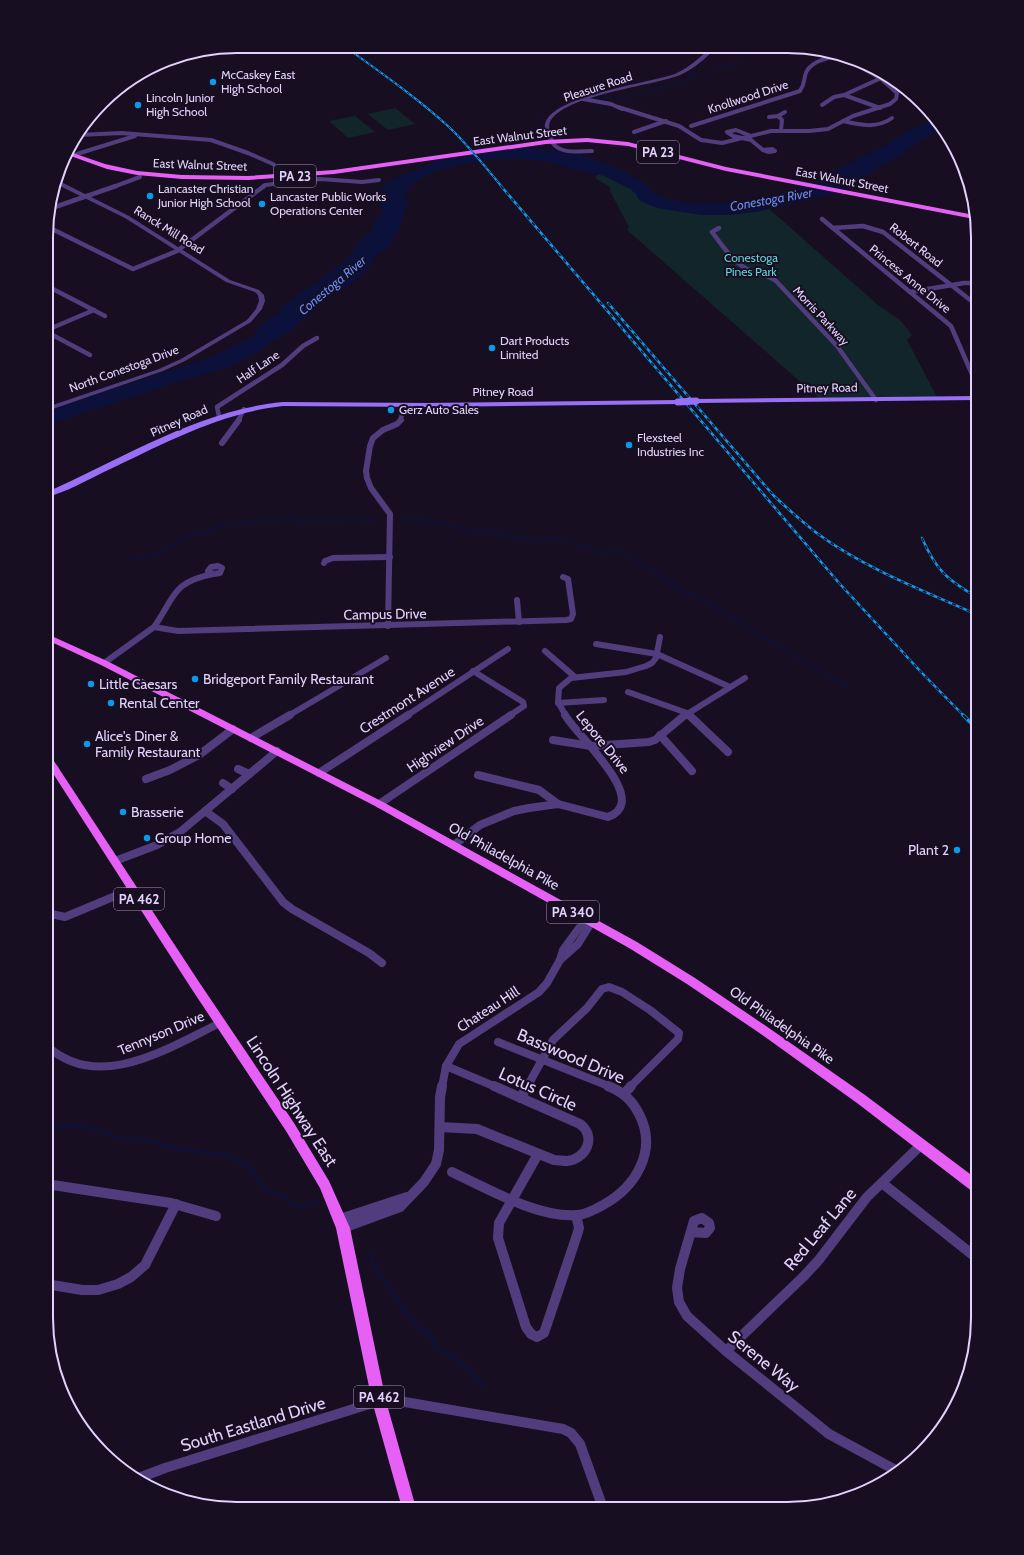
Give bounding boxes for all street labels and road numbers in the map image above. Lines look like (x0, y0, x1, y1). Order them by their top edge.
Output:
street label: Pleasure Road (562, 68, 634, 105)
street label: Knollwood Drive (706, 76, 790, 117)
street label: East Walnut Street (472, 122, 568, 149)
road number: PA 23 (637, 141, 679, 163)
street label: East Walnut Street (153, 155, 247, 174)
street label: East Walnut Street (794, 163, 890, 196)
road number: PA 23 (274, 165, 316, 187)
street label: Ranck Mill Road (131, 202, 207, 257)
street label: Robert Road (887, 219, 946, 270)
street label: Princess Anne Drive (867, 241, 954, 316)
street label: Morris Parkway (790, 283, 853, 349)
street label: North Conestoga Drive (67, 342, 181, 395)
street label: Half Lane (234, 347, 282, 386)
street label: Pitney Road (796, 379, 858, 396)
street label: Pitney Road (473, 384, 533, 399)
street label: Pitney Road (148, 401, 210, 440)
street label: Campus Drive (343, 604, 427, 624)
street label: Crestmont Avenue (356, 662, 458, 738)
street label: Lepore Drive (572, 707, 634, 777)
street label: Highview Drive (403, 712, 487, 776)
street label: Old Philadelphia Pike (445, 818, 563, 894)
road number: PA 462 (114, 888, 164, 910)
road number: PA 340 (547, 901, 599, 923)
street label: Chateau Hill (453, 982, 523, 1036)
street label: Old Philadelphia Pike (726, 982, 838, 1068)
street label: Tennyson Drive (115, 1007, 207, 1059)
street label: Basswood Drive (514, 1024, 628, 1088)
street label: Lincoln Highway East (242, 1032, 342, 1170)
street label: Lotus Circle (496, 1063, 580, 1115)
street label: Red Leaf Lane (780, 1184, 860, 1274)
street label: Serene Way (724, 1326, 804, 1396)
road number: PA 462 (354, 1386, 404, 1408)
street label: South Eastland Drive (178, 1392, 328, 1456)

